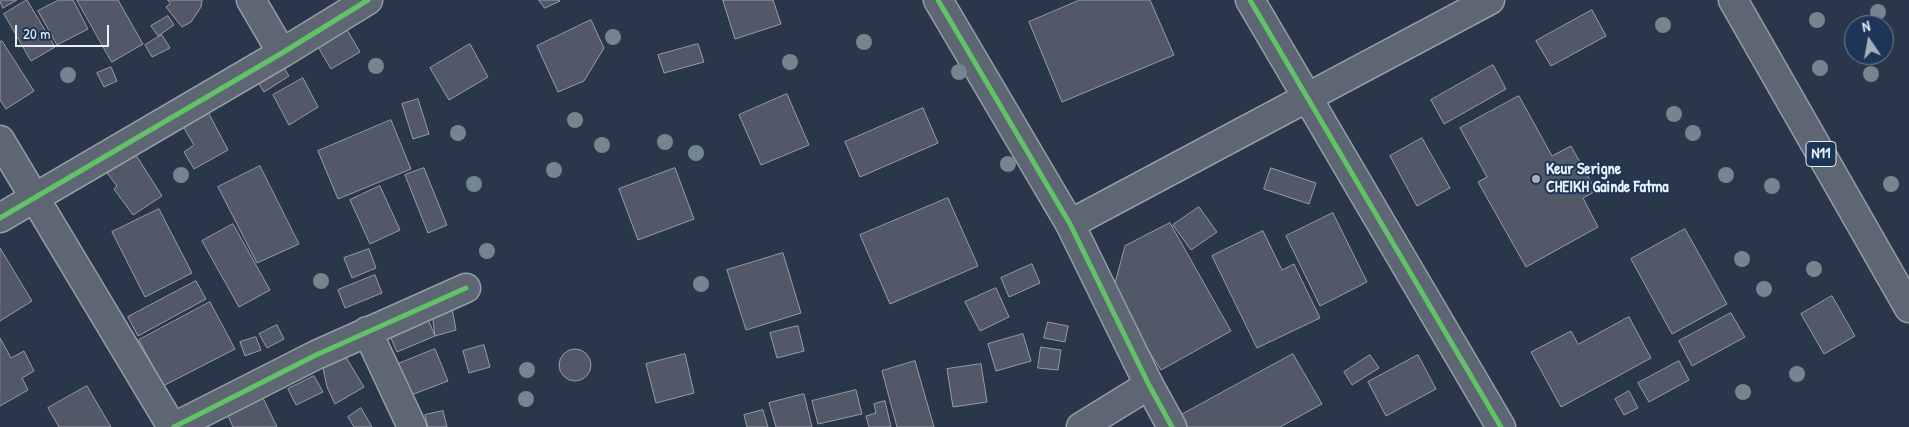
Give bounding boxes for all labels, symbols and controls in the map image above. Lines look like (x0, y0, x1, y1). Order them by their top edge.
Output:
scale bar (18, 15, 111, 47)
north arrow (1844, 15, 1894, 65)
text: N (1860, 16, 1872, 36)
text: 20 m (23, 23, 50, 44)
road number: N11 (1806, 142, 1836, 166)
place label: Keur Serigne CHEIKH Gainde Fatma (1546, 160, 1669, 198)
marker: Keur Serigne CHEIKH Gainde Fatma (1530, 173, 1542, 185)

